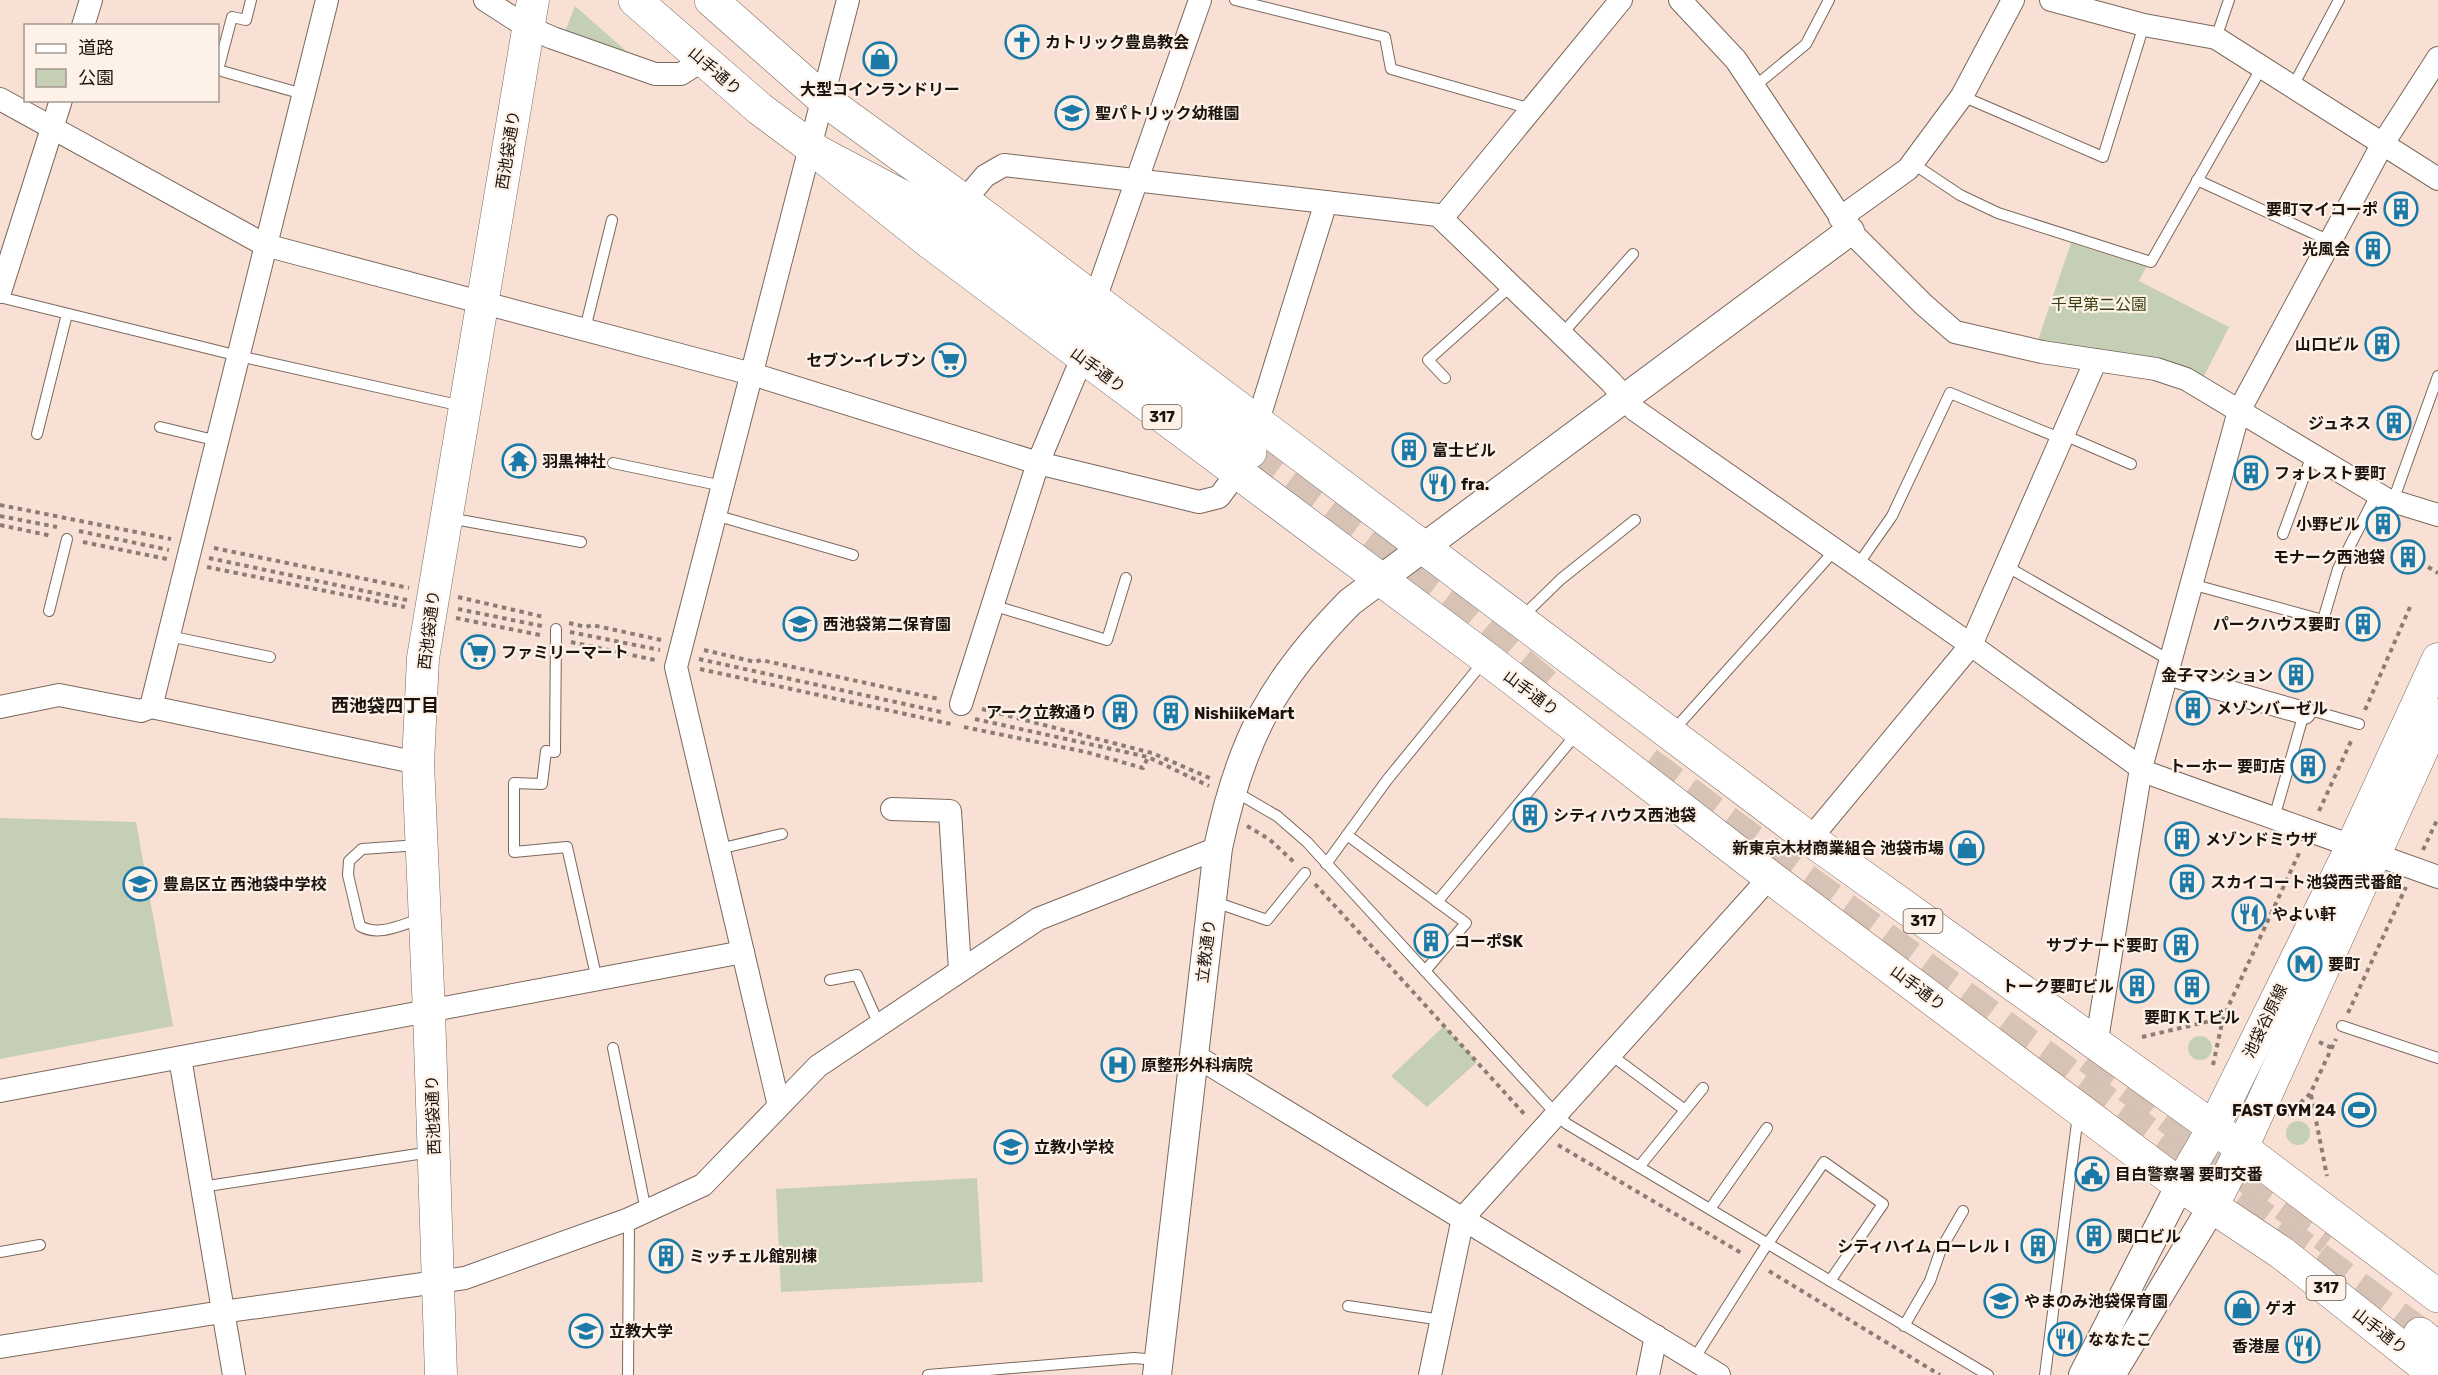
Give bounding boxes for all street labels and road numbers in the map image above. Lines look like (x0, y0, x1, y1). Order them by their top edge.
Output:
street label: 山手通り (685, 43, 745, 99)
street label: 西池袋通り (492, 109, 524, 191)
street label: 山手通り (1067, 343, 1129, 397)
road number: 317 (1142, 405, 1182, 429)
street label: 西池袋通り (415, 589, 443, 671)
street label: 山手通り (1500, 666, 1562, 720)
road number: 317 (1904, 909, 1942, 933)
street label: 立教通り (1193, 918, 1219, 984)
street label: 山手通り (1887, 961, 1949, 1015)
street label: 池袋谷原線 (2239, 981, 2291, 1061)
street label: 西池袋通り (422, 1075, 444, 1155)
road number: 317 (2306, 1276, 2346, 1300)
street label: 山手通り (2349, 1304, 2411, 1358)

